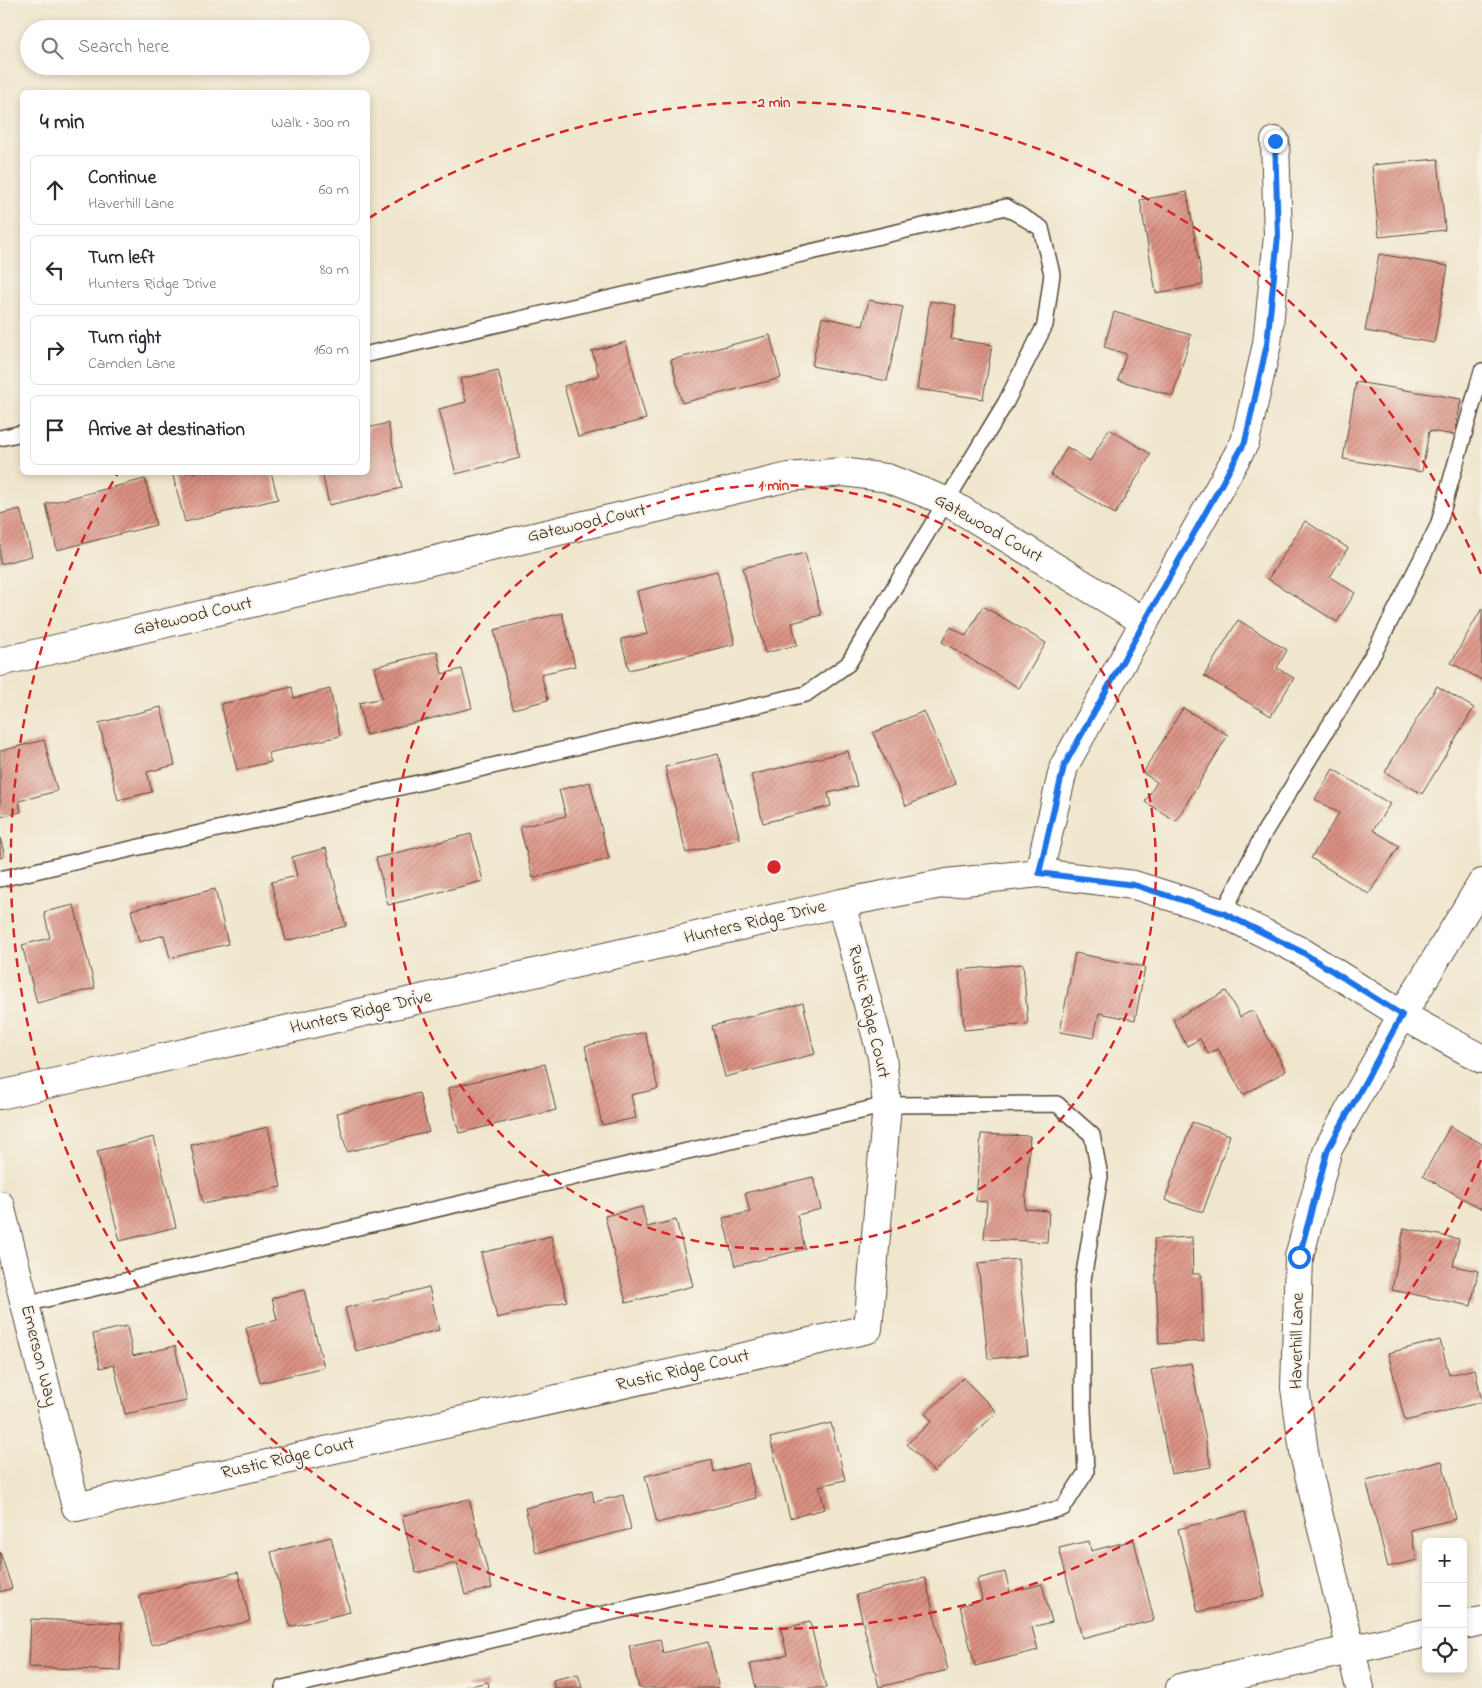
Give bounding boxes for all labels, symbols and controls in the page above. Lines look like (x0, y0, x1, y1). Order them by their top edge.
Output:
search box (20, 20, 370, 75)
icon: search (38, 34, 66, 62)
text: Search here (78, 34, 169, 61)
text: 2 min (757, 92, 791, 114)
text: 4 min (40, 108, 84, 138)
text: Walk · 300 m (271, 111, 350, 135)
route end (1264, 130, 1287, 153)
text: Continue (88, 165, 156, 192)
icon: ahead (41, 176, 69, 204)
text: 60 m (319, 178, 349, 202)
text: Haverhill Lane (88, 192, 174, 216)
text: Turn left (88, 245, 155, 272)
icon: left (41, 256, 69, 284)
text: 80 m (320, 258, 349, 282)
text: Hunters Ridge Drive (88, 272, 216, 296)
text: Turn right (88, 325, 161, 352)
icon: right (41, 336, 69, 364)
text: 160 m (314, 338, 349, 362)
text: Camden Lane (88, 352, 176, 376)
icon: arrive (41, 416, 69, 444)
text: Arrive at destination (88, 417, 245, 444)
text: 1 min (759, 475, 790, 497)
street label: Gatewood Court (929, 487, 1047, 571)
street label: Gatewood Court (525, 498, 649, 550)
street label: Gatewood Court (131, 591, 255, 643)
centre of rings (765, 858, 783, 876)
street label: Hunters Ridge Drive (682, 894, 829, 953)
street label: Rustic Ridge Court (839, 943, 896, 1082)
street label: Hunters Ridge Drive (288, 984, 435, 1043)
route start (1288, 1246, 1311, 1269)
street label: Haverhill Lane (1284, 1291, 1312, 1390)
street label: Emerson Way (13, 1302, 63, 1410)
street label: Rustic Ridge Court (614, 1343, 753, 1400)
street label: Rustic Ridge Court (219, 1431, 358, 1488)
map controls (1422, 1538, 1467, 1673)
button: + (1422, 1538, 1467, 1583)
button: − (1422, 1583, 1467, 1628)
button: locate (1422, 1628, 1467, 1673)

